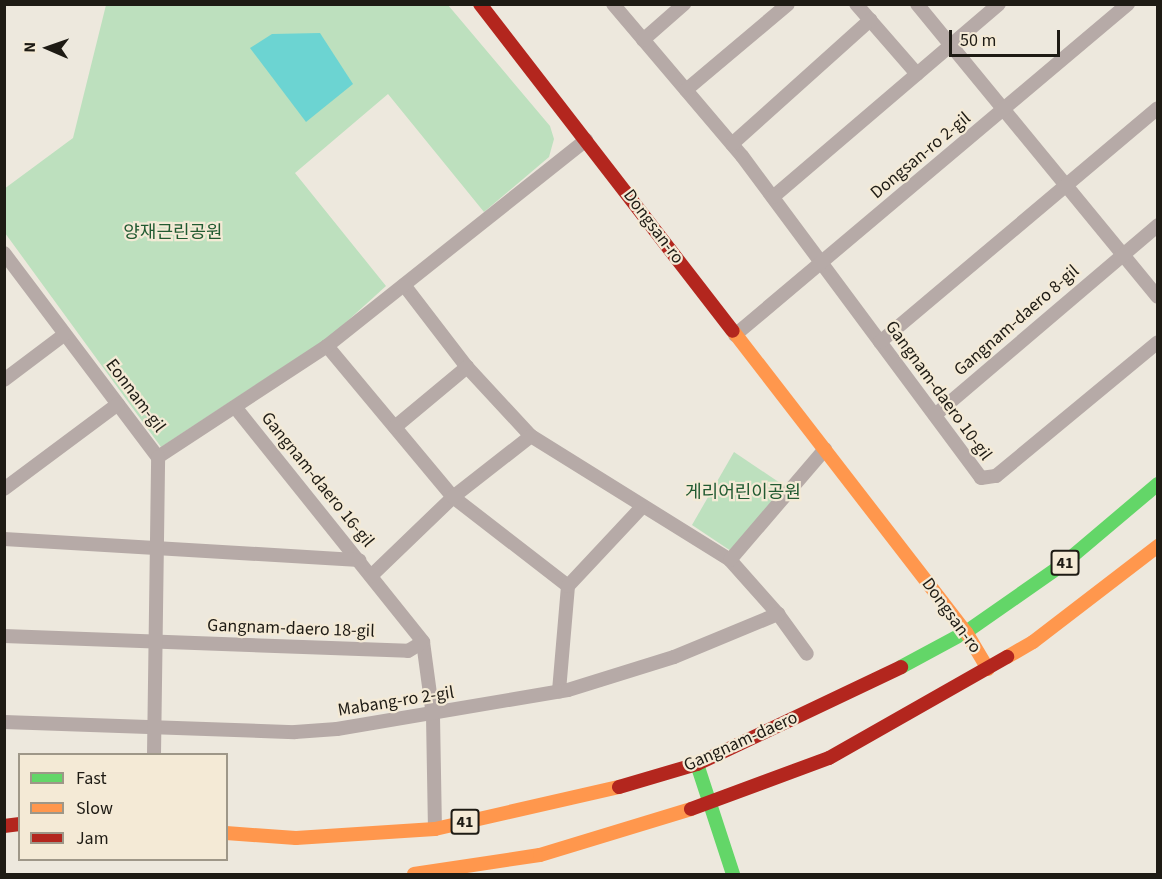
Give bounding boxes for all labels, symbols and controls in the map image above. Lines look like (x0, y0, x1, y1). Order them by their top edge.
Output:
north arrow (18, 18, 78, 78)
scale bar (952, 18, 1063, 56)
text: 50 m (960, 28, 996, 53)
text: N (19, 42, 41, 53)
street label: Dongsan-ro 2-gil (867, 108, 975, 204)
street label: Dongsan-ro (618, 186, 688, 268)
park label: 양재근린공원 (123, 222, 223, 244)
street label: Gangnam-daero 8-gil (950, 261, 1084, 381)
street label: Gangnam-daero 10-gil (880, 317, 996, 465)
street label: Eonnam-gil (100, 355, 170, 437)
street label: Gangnam-daero 16-gil (256, 408, 378, 552)
park label: 게리어린이공원 (685, 482, 801, 504)
road number: 41 (1050, 550, 1080, 576)
street label: Dongsan-ro (917, 574, 985, 658)
street label: Gangnam-daero 18-gil (207, 615, 375, 643)
street label: Mabang-ro 2-gil (336, 682, 456, 722)
street label: Gangnam-daero (681, 707, 801, 777)
legend (18, 753, 228, 861)
text: Fast (76, 766, 107, 791)
text: Slow (76, 796, 113, 821)
road number: 41 (450, 809, 480, 835)
text: Jam (76, 826, 109, 851)

